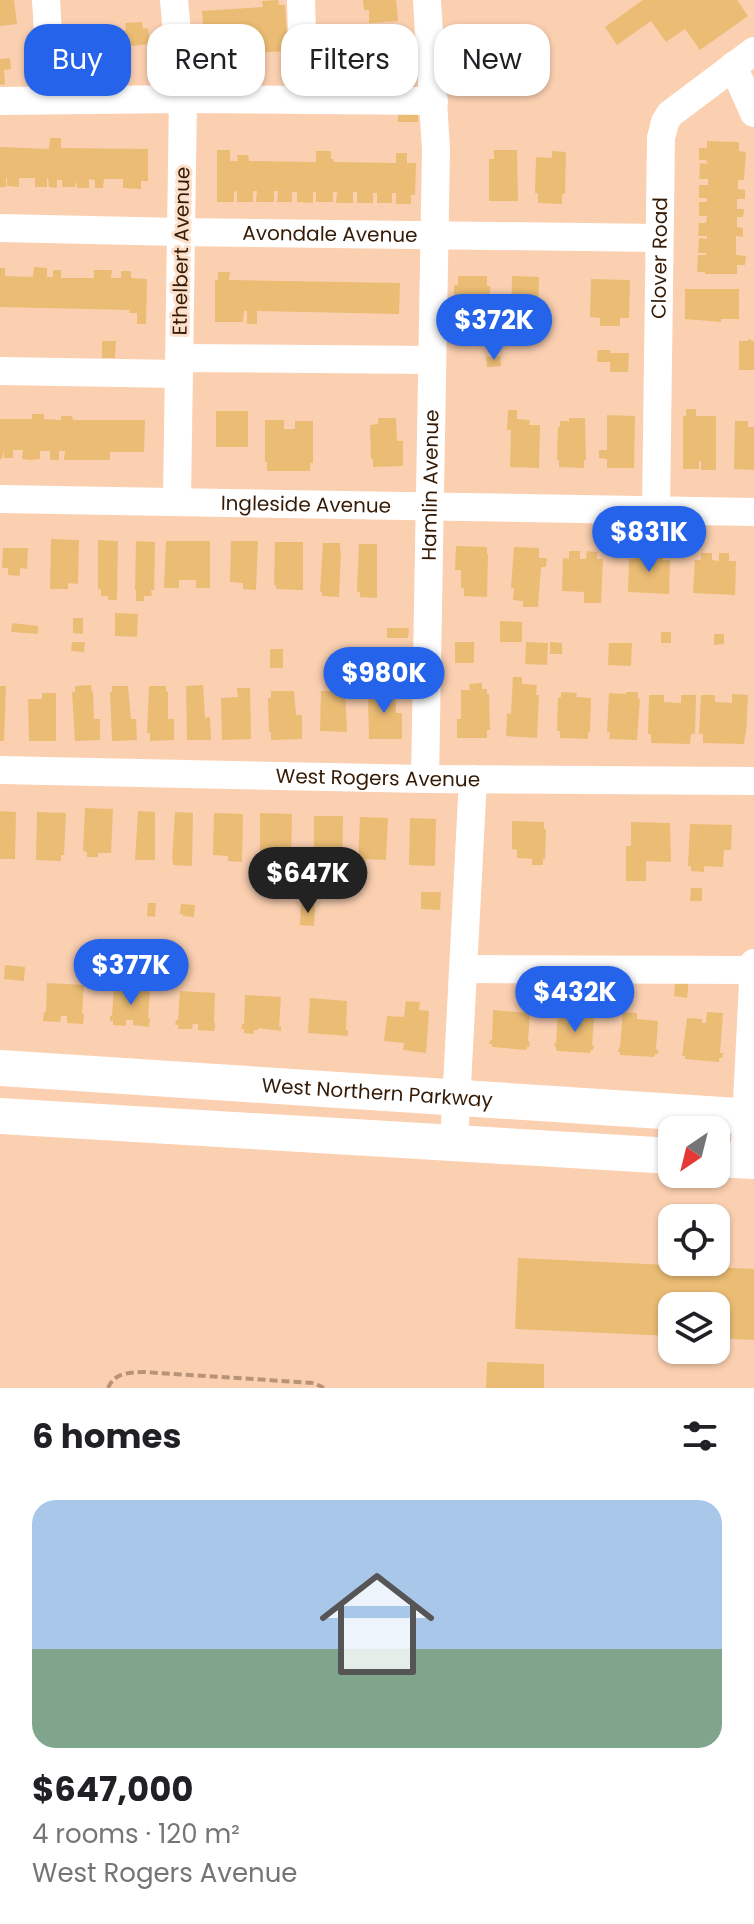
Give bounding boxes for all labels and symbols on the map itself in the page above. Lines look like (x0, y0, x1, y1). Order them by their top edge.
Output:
street label: Ethelbert Avenue (166, 166, 196, 336)
street label: Clover Road (645, 197, 674, 319)
street label: Avondale Avenue (242, 219, 418, 249)
pin: $372K (438, 294, 550, 362)
street label: Hamlin Avenue (415, 409, 445, 561)
street label: Ingleside Avenue (221, 489, 391, 520)
pin: $831K (593, 506, 705, 574)
pin: $980K (328, 647, 440, 715)
street label: West Rogers Avenue (275, 762, 480, 793)
pin: $647K (252, 847, 364, 915)
pin: $377K (75, 939, 187, 1007)
pin: $432K (519, 966, 631, 1034)
street label: West Northern Parkway (261, 1071, 494, 1114)
north arrow (658, 1116, 730, 1188)

